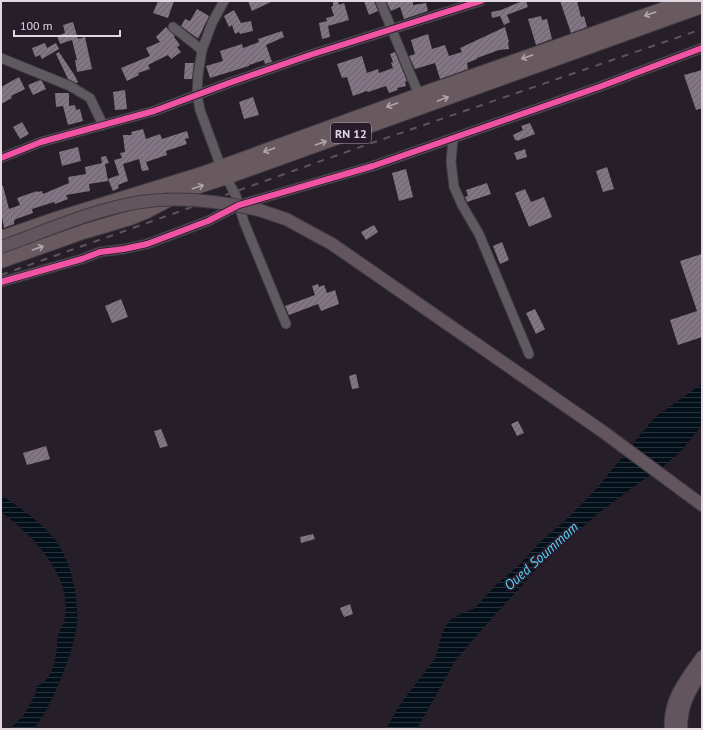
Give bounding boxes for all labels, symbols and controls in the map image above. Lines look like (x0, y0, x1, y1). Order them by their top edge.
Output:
one-way arrow (644, 11, 657, 18)
scale bar (14, 12, 120, 38)
text: 100 m (20, 18, 53, 33)
one-way arrow (522, 53, 534, 61)
one-way arrow (437, 95, 449, 103)
one-way arrow (385, 102, 398, 109)
road number: RN 12 (331, 123, 371, 143)
one-way arrow (314, 139, 326, 147)
one-way arrow (264, 146, 276, 154)
one-way arrow (192, 182, 204, 190)
one-way arrow (31, 244, 44, 251)
water label: Oued Soummam (500, 518, 582, 594)

